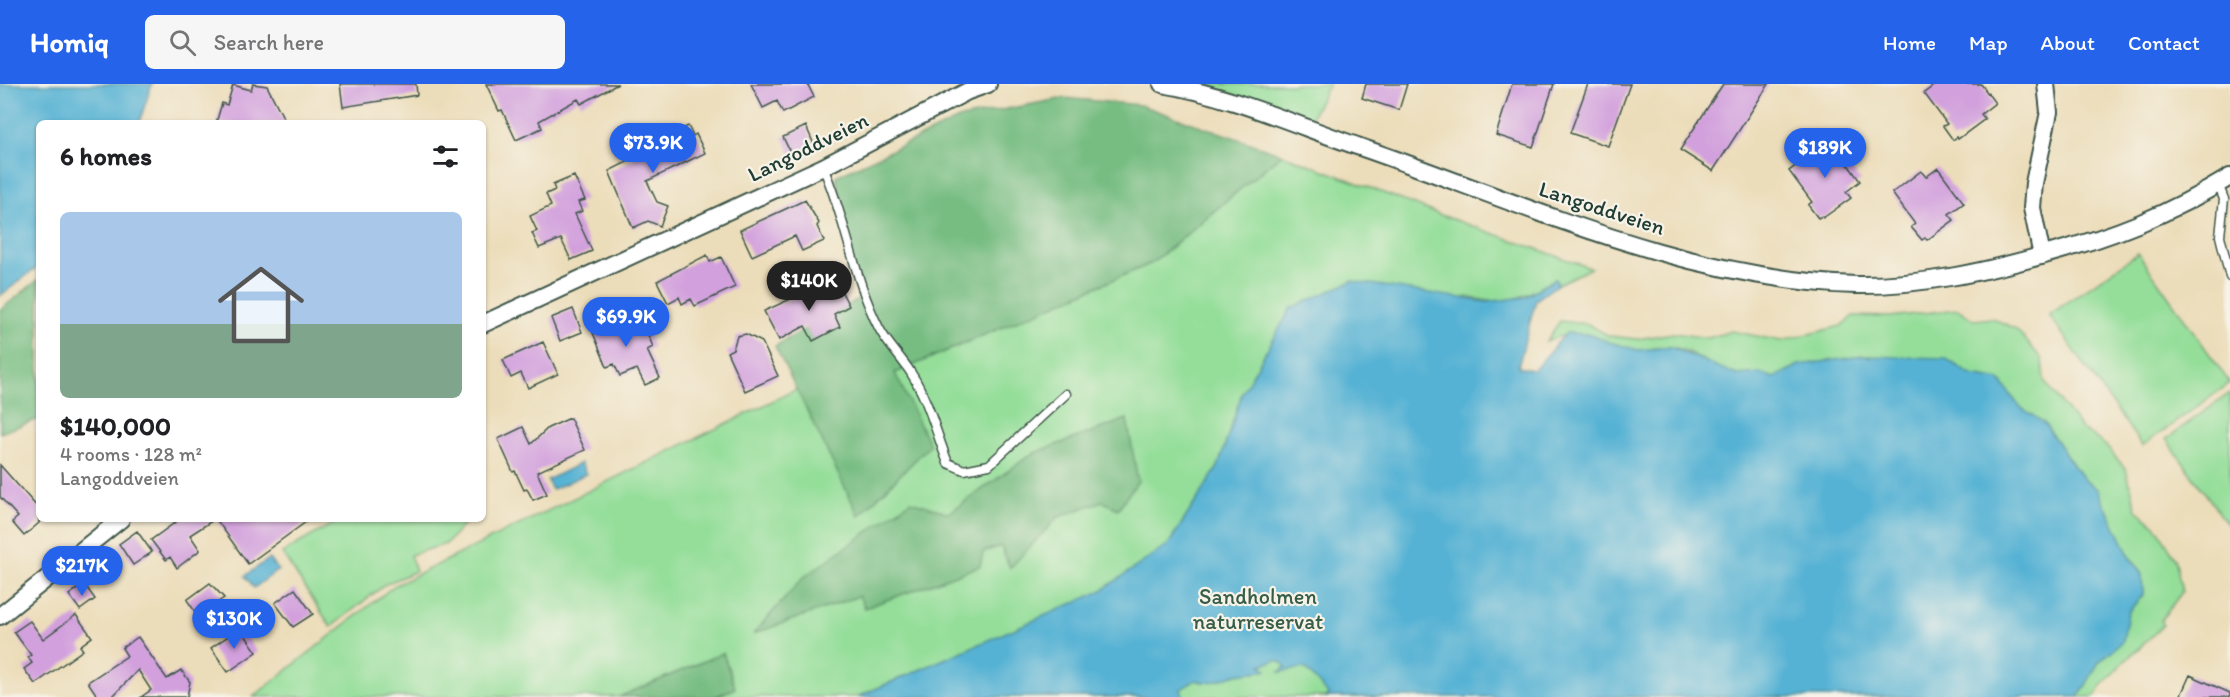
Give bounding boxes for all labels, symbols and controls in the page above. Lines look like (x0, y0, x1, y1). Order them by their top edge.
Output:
search box (145, 15, 565, 69)
text: Homiq (30, 25, 109, 59)
icon: search (166, 26, 199, 59)
text: Search here (214, 29, 324, 56)
text: Home (1883, 30, 1936, 55)
text: Map (1969, 30, 2008, 55)
text: About (2041, 30, 2095, 55)
text: Contact (2128, 30, 2200, 55)
street label: Langoddveien (743, 106, 873, 188)
pin: $73.9K (604, 123, 702, 174)
pin: $189K (1783, 128, 1867, 179)
text: $73.9K (623, 130, 683, 154)
text: $189K (1798, 135, 1852, 159)
text: 6 homes (60, 140, 152, 172)
icon: filters (429, 140, 462, 173)
street label: Langoddveien (1536, 175, 1669, 241)
icon: home (207, 251, 315, 359)
pin: $140K (767, 261, 851, 312)
text: $140K (781, 268, 837, 292)
pin: $69.9K (577, 297, 675, 348)
text: $69.9K (596, 304, 656, 328)
text: $140,000 (60, 410, 171, 442)
text: 4 rooms · 128 m² (60, 442, 202, 466)
text: Langoddveien (60, 466, 179, 490)
pin: $217K (40, 546, 124, 597)
text: $217K (56, 553, 108, 577)
park label: Sandholmen naturreservat (1193, 583, 1323, 635)
pin: $130K (192, 599, 276, 650)
text: $130K (206, 606, 262, 630)

